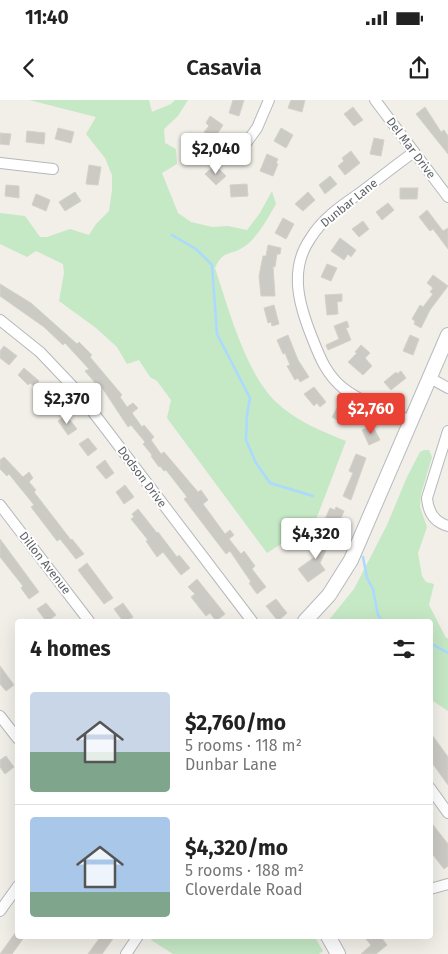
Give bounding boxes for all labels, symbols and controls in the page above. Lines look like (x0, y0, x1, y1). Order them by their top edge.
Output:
text: 11:40 (25, 6, 69, 29)
icon: back (15, 54, 43, 82)
text: Casavia (186, 54, 262, 81)
icon: share (405, 54, 433, 82)
street label: Del Mar Drive (384, 115, 438, 181)
pin: $2,040 (175, 132, 257, 175)
text: $2,040 (192, 139, 240, 158)
street label: Dunbar Lane (318, 176, 380, 230)
pin: $2,370 (26, 382, 108, 425)
text: $2,370 (44, 389, 90, 408)
pin: $2,760 (330, 392, 412, 435)
text: $2,760 (348, 399, 394, 418)
street label: Dodson Drive (114, 444, 170, 510)
pin: $4,320 (275, 518, 357, 560)
text: $4,320 (292, 524, 340, 543)
street label: Dillon Avenue (16, 529, 74, 597)
icon: filters (390, 635, 418, 663)
text: 4 homes (30, 636, 111, 662)
text: $2,760/mo (185, 710, 286, 736)
icon: home (70, 712, 130, 772)
text: 5 rooms · 118 m² (185, 736, 302, 755)
text: Dunbar Lane (185, 755, 277, 774)
text: $4,320/mo (185, 835, 288, 861)
icon: home (70, 837, 130, 897)
text: 5 rooms · 188 m² (185, 861, 304, 880)
text: Cloverdale Road (185, 880, 303, 899)

